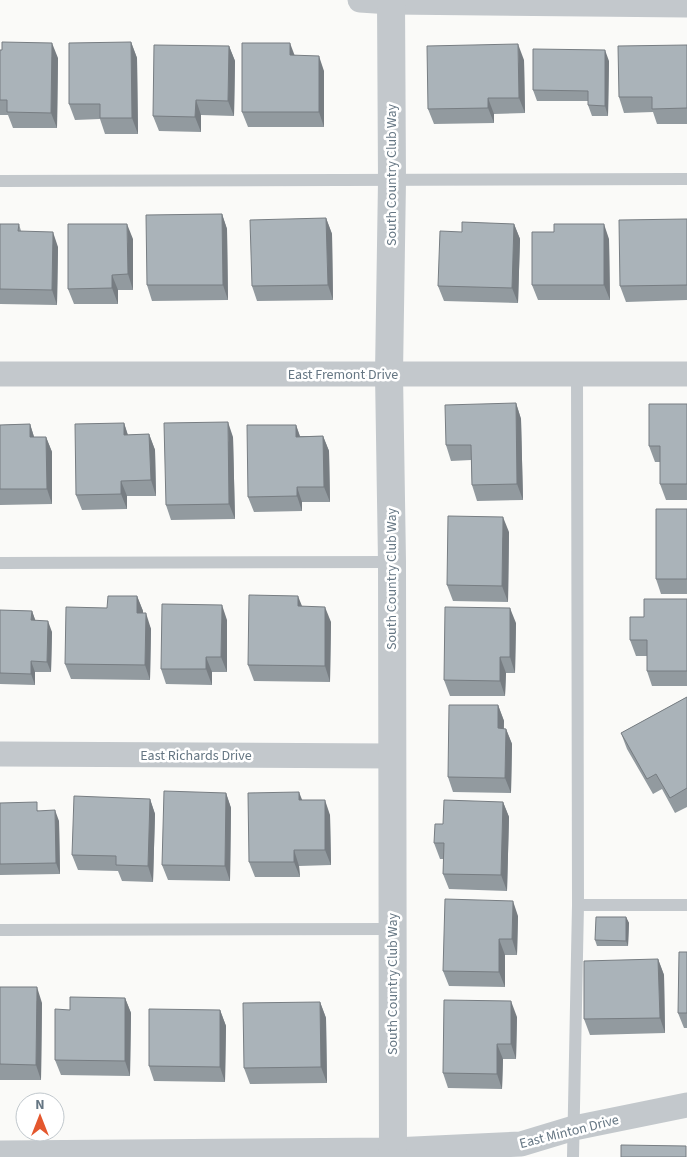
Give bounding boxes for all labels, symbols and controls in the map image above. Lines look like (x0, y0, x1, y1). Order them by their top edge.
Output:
street label: South Country Club Way (382, 104, 402, 246)
street label: East Fremont Drive (288, 365, 398, 385)
street label: South Country Club Way (382, 508, 402, 650)
street label: East Richards Drive (140, 746, 252, 766)
street label: South Country Club Way (383, 913, 403, 1055)
north arrow (15, 1092, 65, 1142)
text: N (35, 1095, 45, 1115)
street label: East Minton Drive (517, 1110, 621, 1154)

